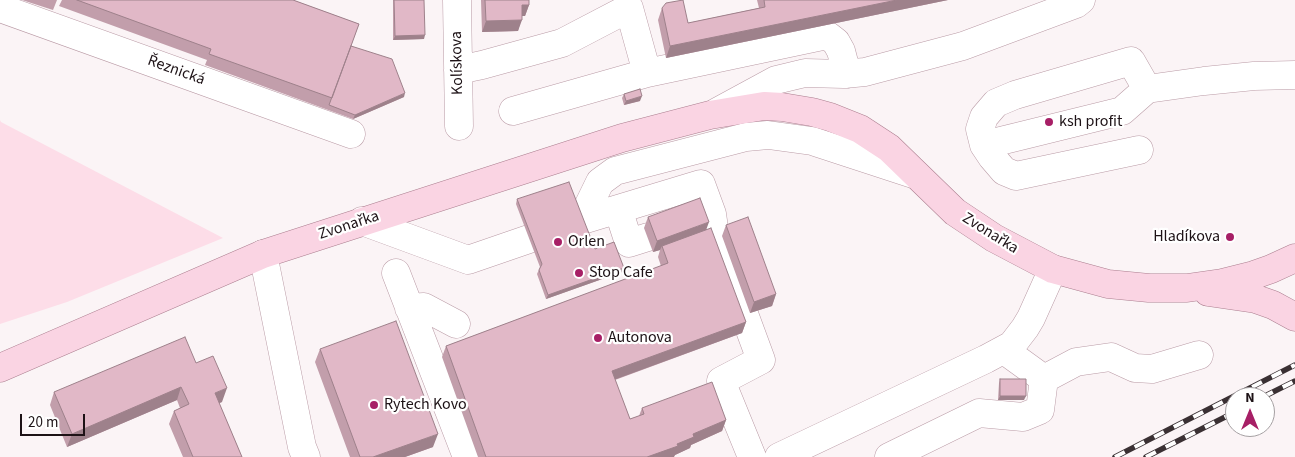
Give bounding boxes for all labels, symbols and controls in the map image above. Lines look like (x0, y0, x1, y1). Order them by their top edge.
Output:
street label: Kolískova (448, 31, 468, 95)
street label: Řeznická (145, 52, 207, 90)
place label: ksh profit (1059, 112, 1122, 132)
marker: ksh profit (1043, 116, 1055, 128)
street label: Zvonařka (316, 207, 382, 245)
street label: Zvonařka (958, 209, 1022, 259)
place label: Hladíkova (1153, 227, 1220, 247)
marker: Hladíkova (1224, 231, 1236, 243)
place label: Orlen (568, 232, 605, 252)
marker: Orlen (552, 236, 564, 248)
place label: Stop Cafe (589, 263, 653, 283)
marker: Stop Cafe (573, 267, 585, 279)
place label: Autonova (608, 328, 672, 348)
marker: Autonova (592, 332, 604, 344)
north arrow (1225, 387, 1275, 437)
text: N (1245, 388, 1255, 408)
place label: Rytech Kovo (384, 395, 467, 415)
marker: Rytech Kovo (368, 399, 380, 411)
scale bar (22, 404, 88, 436)
text: 20 m (28, 412, 58, 433)

